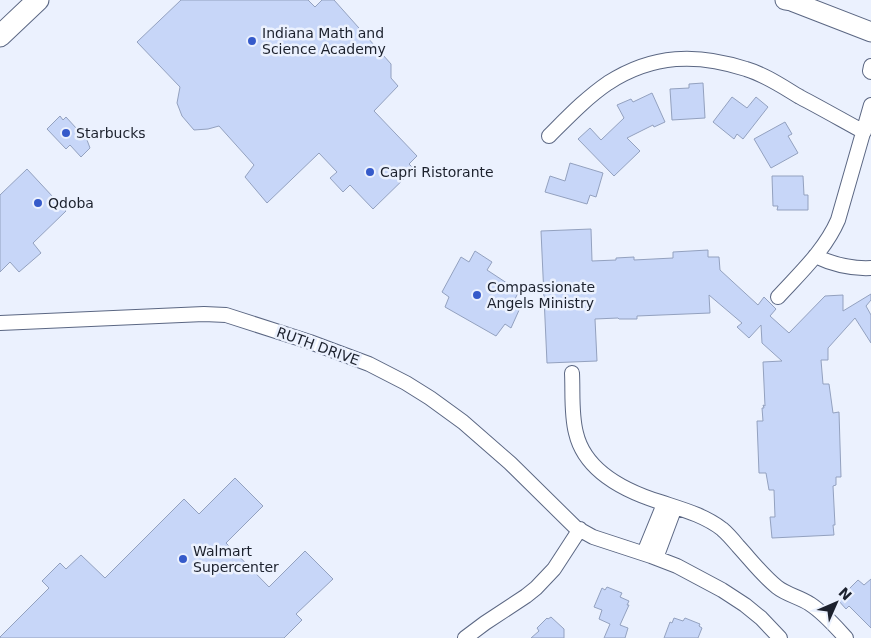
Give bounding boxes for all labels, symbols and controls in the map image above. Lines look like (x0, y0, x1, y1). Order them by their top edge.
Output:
place label: Indiana Math and Science Academy (262, 25, 386, 57)
marker: Indiana Math and Science Academy (246, 35, 258, 47)
place label: Starbucks (76, 125, 146, 141)
marker: Starbucks (60, 127, 72, 139)
place label: Capri Ristorante (380, 164, 494, 180)
marker: Capri Ristorante (364, 166, 376, 178)
place label: Qdoba (48, 195, 94, 211)
marker: Qdoba (32, 197, 44, 209)
place label: Compassionate Angels Ministry (487, 279, 595, 311)
marker: Compassionate Angels Ministry (471, 289, 483, 301)
street label: RUTH DRIVE (275, 324, 361, 368)
place label: Walmart Supercenter (193, 543, 279, 575)
marker: Walmart Supercenter (177, 553, 189, 565)
north arrow (811, 578, 861, 628)
text: N (835, 584, 855, 604)

